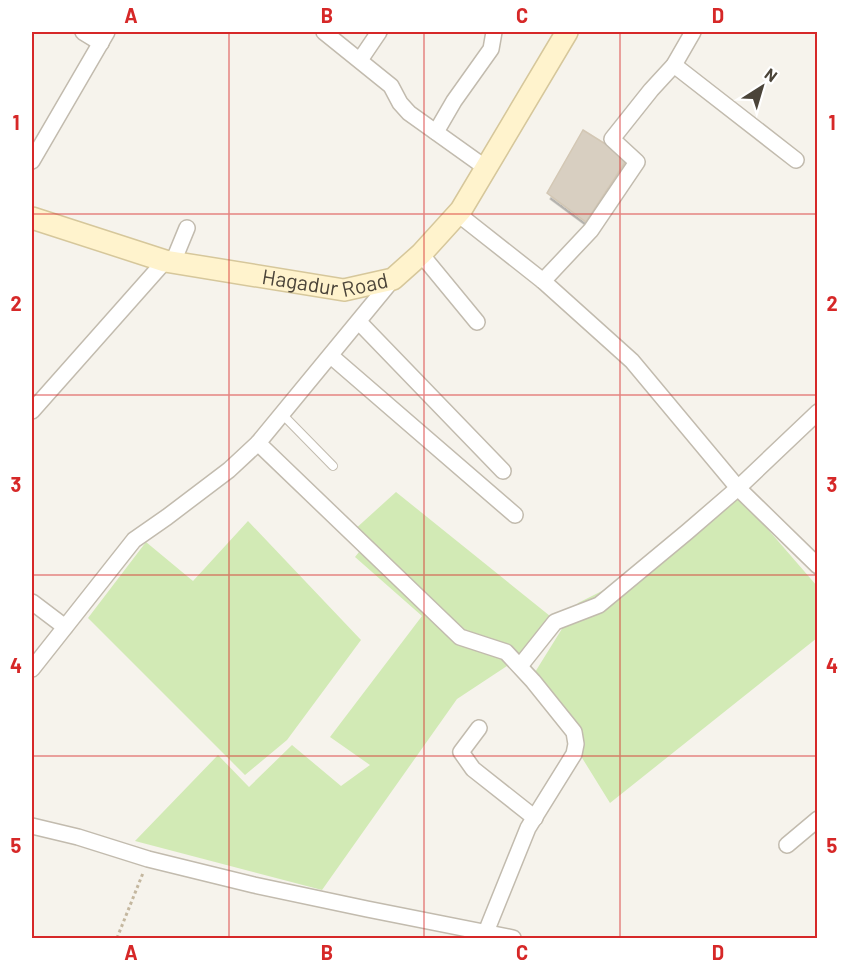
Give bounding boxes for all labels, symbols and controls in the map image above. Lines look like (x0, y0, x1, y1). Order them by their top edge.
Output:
text: A (124, 3, 138, 27)
text: B (321, 3, 333, 27)
text: C (516, 3, 528, 27)
text: D (712, 3, 724, 27)
north arrow (732, 57, 792, 117)
text: N (761, 64, 781, 85)
text: 1 (12, 110, 20, 134)
text: 1 (828, 110, 836, 134)
street label: Hagadur Road (260, 263, 390, 301)
text: 2 (10, 291, 22, 315)
text: 2 (826, 291, 838, 315)
text: 3 (11, 472, 21, 496)
text: 3 (827, 472, 837, 496)
text: 4 (10, 653, 22, 677)
text: 4 (826, 653, 838, 677)
text: 5 (11, 833, 22, 857)
text: 5 (827, 833, 838, 857)
text: A (124, 940, 138, 964)
text: B (321, 940, 333, 964)
text: C (516, 940, 528, 964)
text: D (712, 940, 724, 964)

